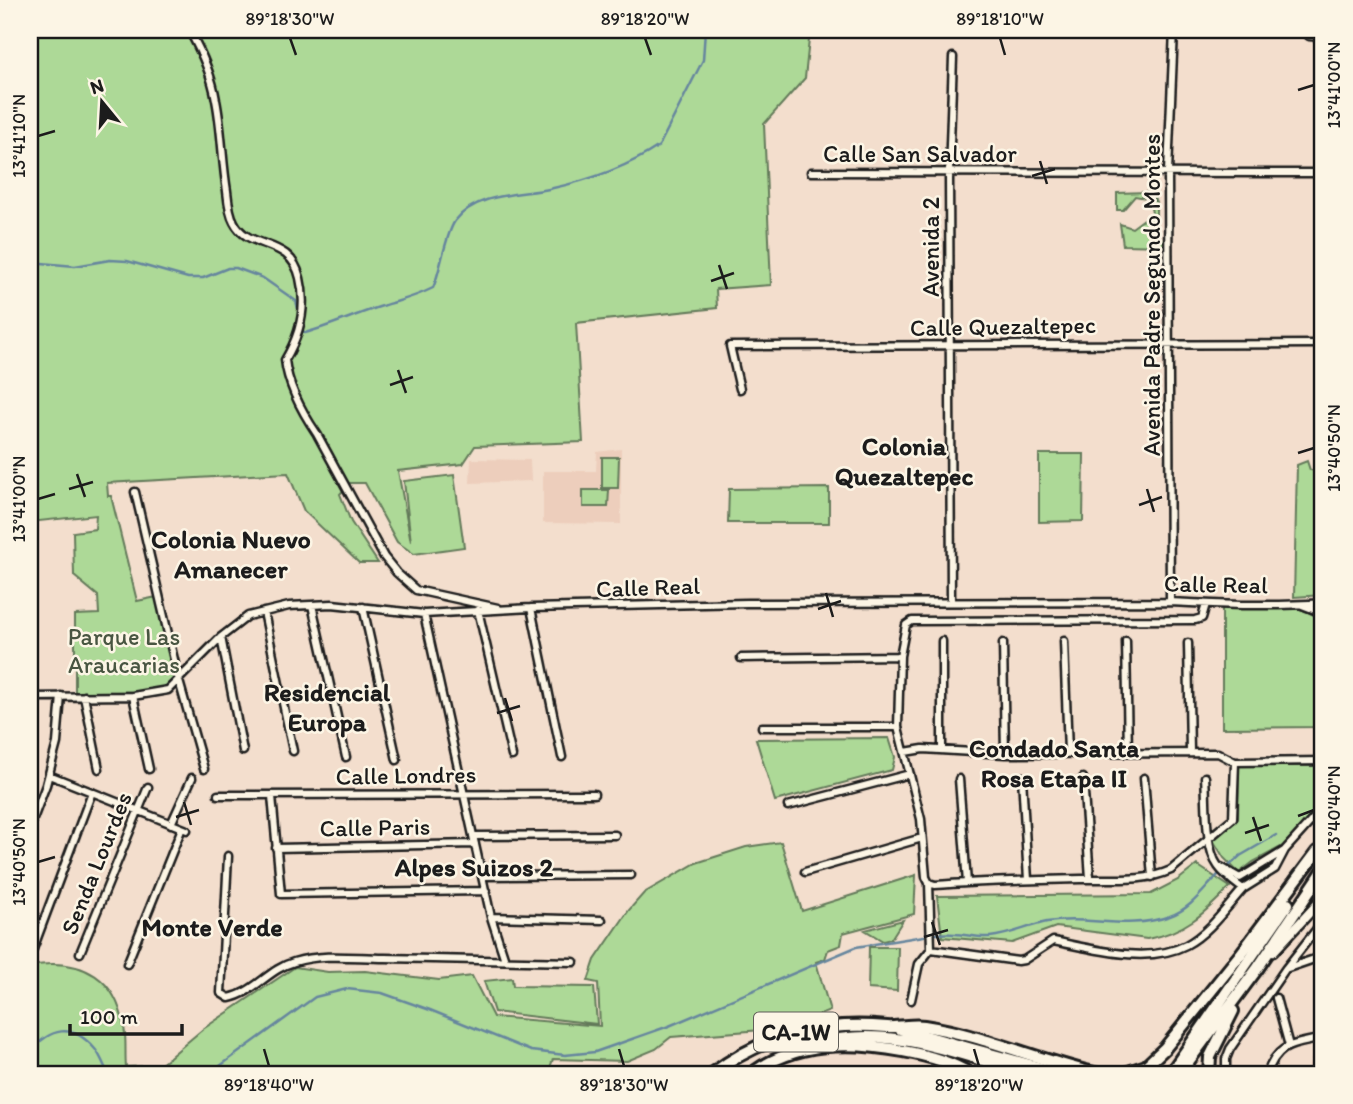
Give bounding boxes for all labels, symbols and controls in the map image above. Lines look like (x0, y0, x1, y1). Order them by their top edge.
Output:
text: 89°18'30"W (245, 8, 335, 30)
text: 89°18'20"W (601, 8, 689, 30)
text: 89°18'10"W (956, 8, 1044, 30)
text: 13°41'00"N (1323, 42, 1345, 128)
north arrow (66, 66, 136, 136)
text: N (87, 73, 107, 99)
text: 13°41'10"N (8, 94, 30, 178)
street label: Avenida Padre Segundo Montes (1137, 134, 1166, 456)
street label: Calle San Salvador (823, 139, 1017, 168)
street label: Avenida 2 (916, 197, 945, 297)
street label: Calle Quezaltepec (910, 310, 1096, 342)
text: 13°40'50"N (1323, 404, 1345, 492)
district label: Colonia Quezaltepec (835, 430, 973, 492)
text: 13°41'00"N (8, 456, 30, 542)
district label: Colonia Nuevo Amanecer (151, 523, 311, 585)
street label: Calle Real (1164, 569, 1268, 599)
street label: Calle Real (595, 571, 701, 603)
park label: Parque Las Araucarias (68, 622, 180, 679)
district label: Residencial Europa (264, 676, 391, 738)
district label: Condado Santa Rosa Etapa II (969, 732, 1139, 794)
street label: Calle Londres (335, 759, 477, 791)
text: 13°40'40"N (1323, 765, 1345, 855)
street label: Senda Lourdes (54, 788, 138, 938)
street label: Calle Paris (319, 812, 431, 842)
text: 13°40'50"N (8, 818, 30, 906)
district label: Alpes Suizos 2 (394, 851, 554, 883)
district label: Monte Verde (141, 911, 283, 943)
scale bar (70, 992, 182, 1036)
text: 100 m (80, 1004, 138, 1029)
road number: CA-1W (754, 1012, 838, 1051)
text: 89°18'40"W (224, 1074, 314, 1096)
text: 89°18'30"W (579, 1074, 669, 1096)
text: 89°18'20"W (935, 1074, 1023, 1096)

